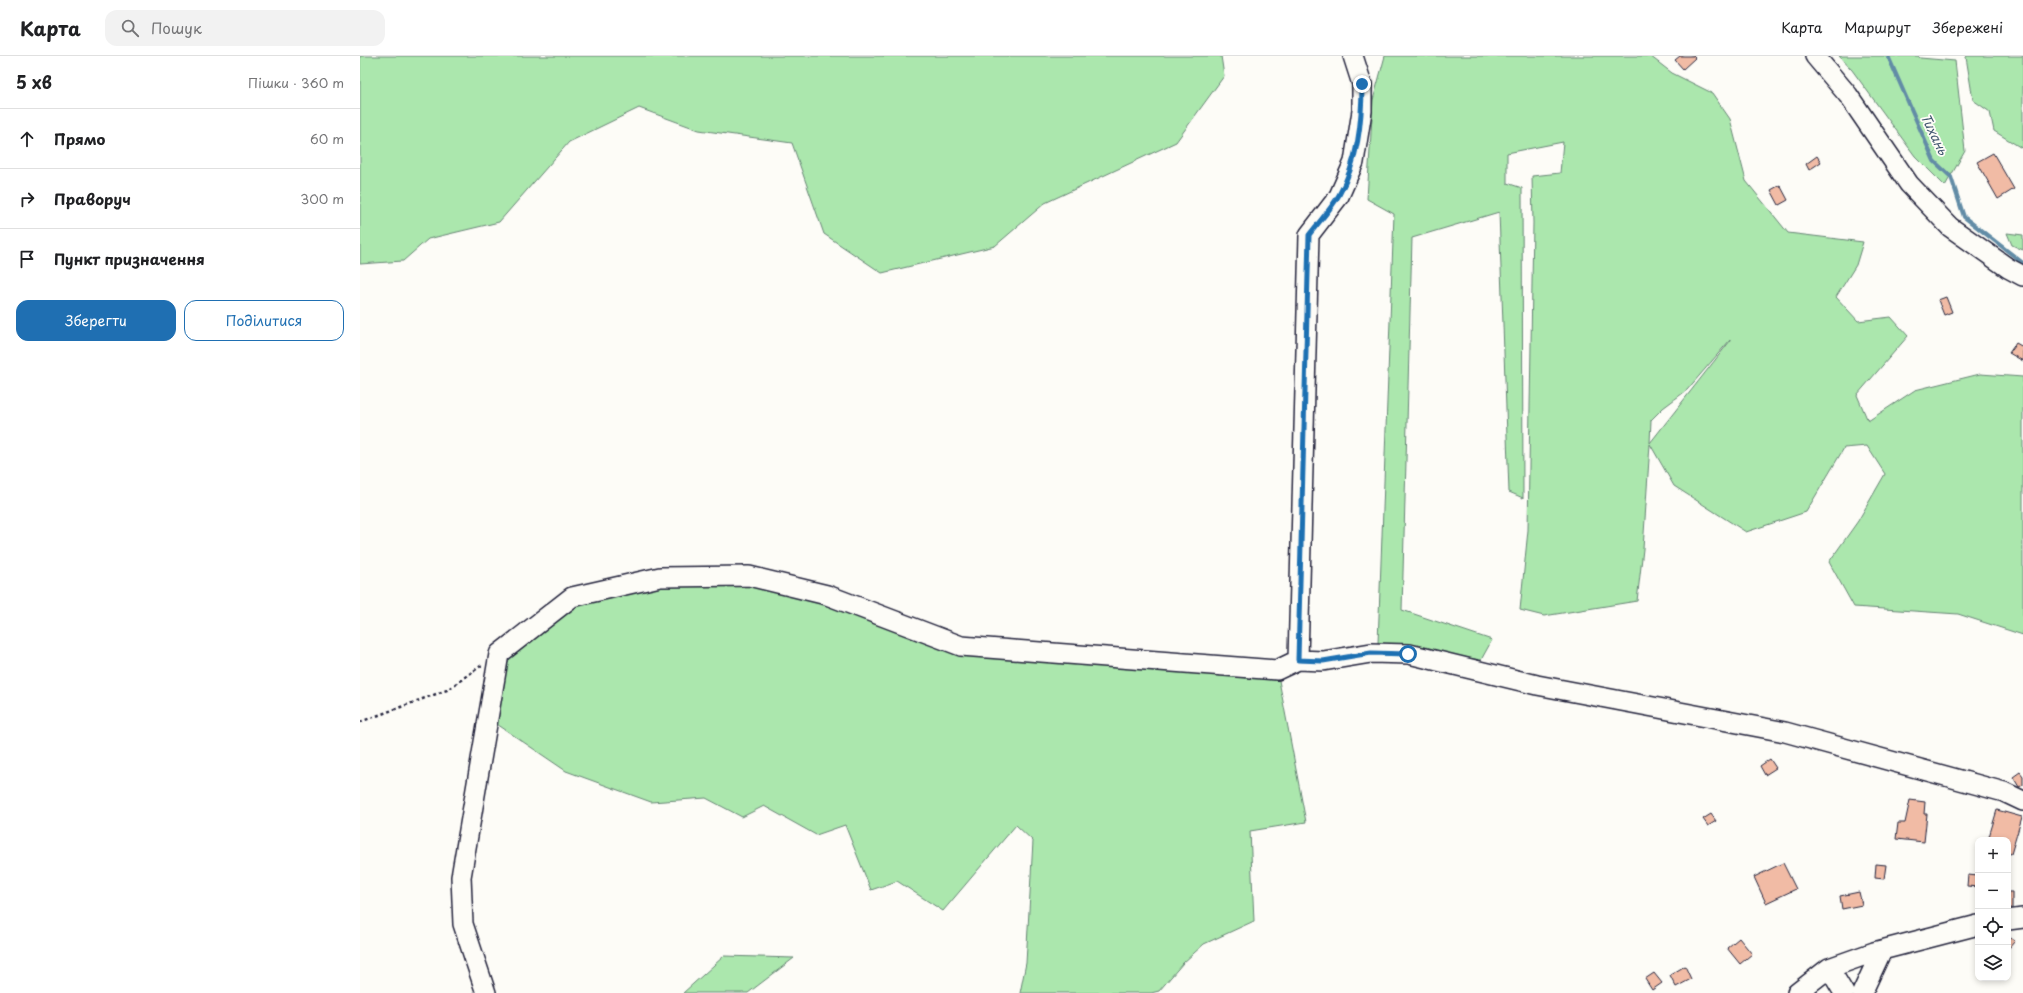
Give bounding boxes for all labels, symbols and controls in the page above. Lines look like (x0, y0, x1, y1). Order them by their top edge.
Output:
search box (105, 10, 385, 46)
text: Карта (20, 14, 81, 42)
text: Пошук (151, 16, 202, 39)
icon: search (119, 17, 141, 39)
text: Карта (1781, 17, 1822, 38)
text: Маршрут (1844, 17, 1911, 38)
text: Збережені (1933, 17, 2003, 38)
text: 5 хв (16, 69, 52, 95)
text: Пішки · 360 m (248, 73, 344, 92)
route end (1353, 75, 1371, 93)
water label: Тихань (1917, 110, 1954, 159)
text: Прямо (54, 127, 105, 150)
icon: ahead (16, 128, 38, 150)
text: 60 m (310, 129, 344, 148)
text: Праворуч (54, 187, 131, 210)
icon: right (16, 188, 38, 210)
text: 300 m (300, 189, 344, 208)
text: Пункт призначення (54, 247, 205, 270)
icon: arrive (16, 248, 38, 270)
button: Зберегти (16, 300, 176, 341)
button: Поділитися (184, 300, 344, 341)
route start (1399, 645, 1417, 663)
map controls (1975, 837, 2011, 981)
button: + (1975, 837, 2011, 873)
button: − (1975, 873, 2011, 909)
button: locate (1975, 909, 2011, 945)
button: layers (1975, 945, 2011, 981)

